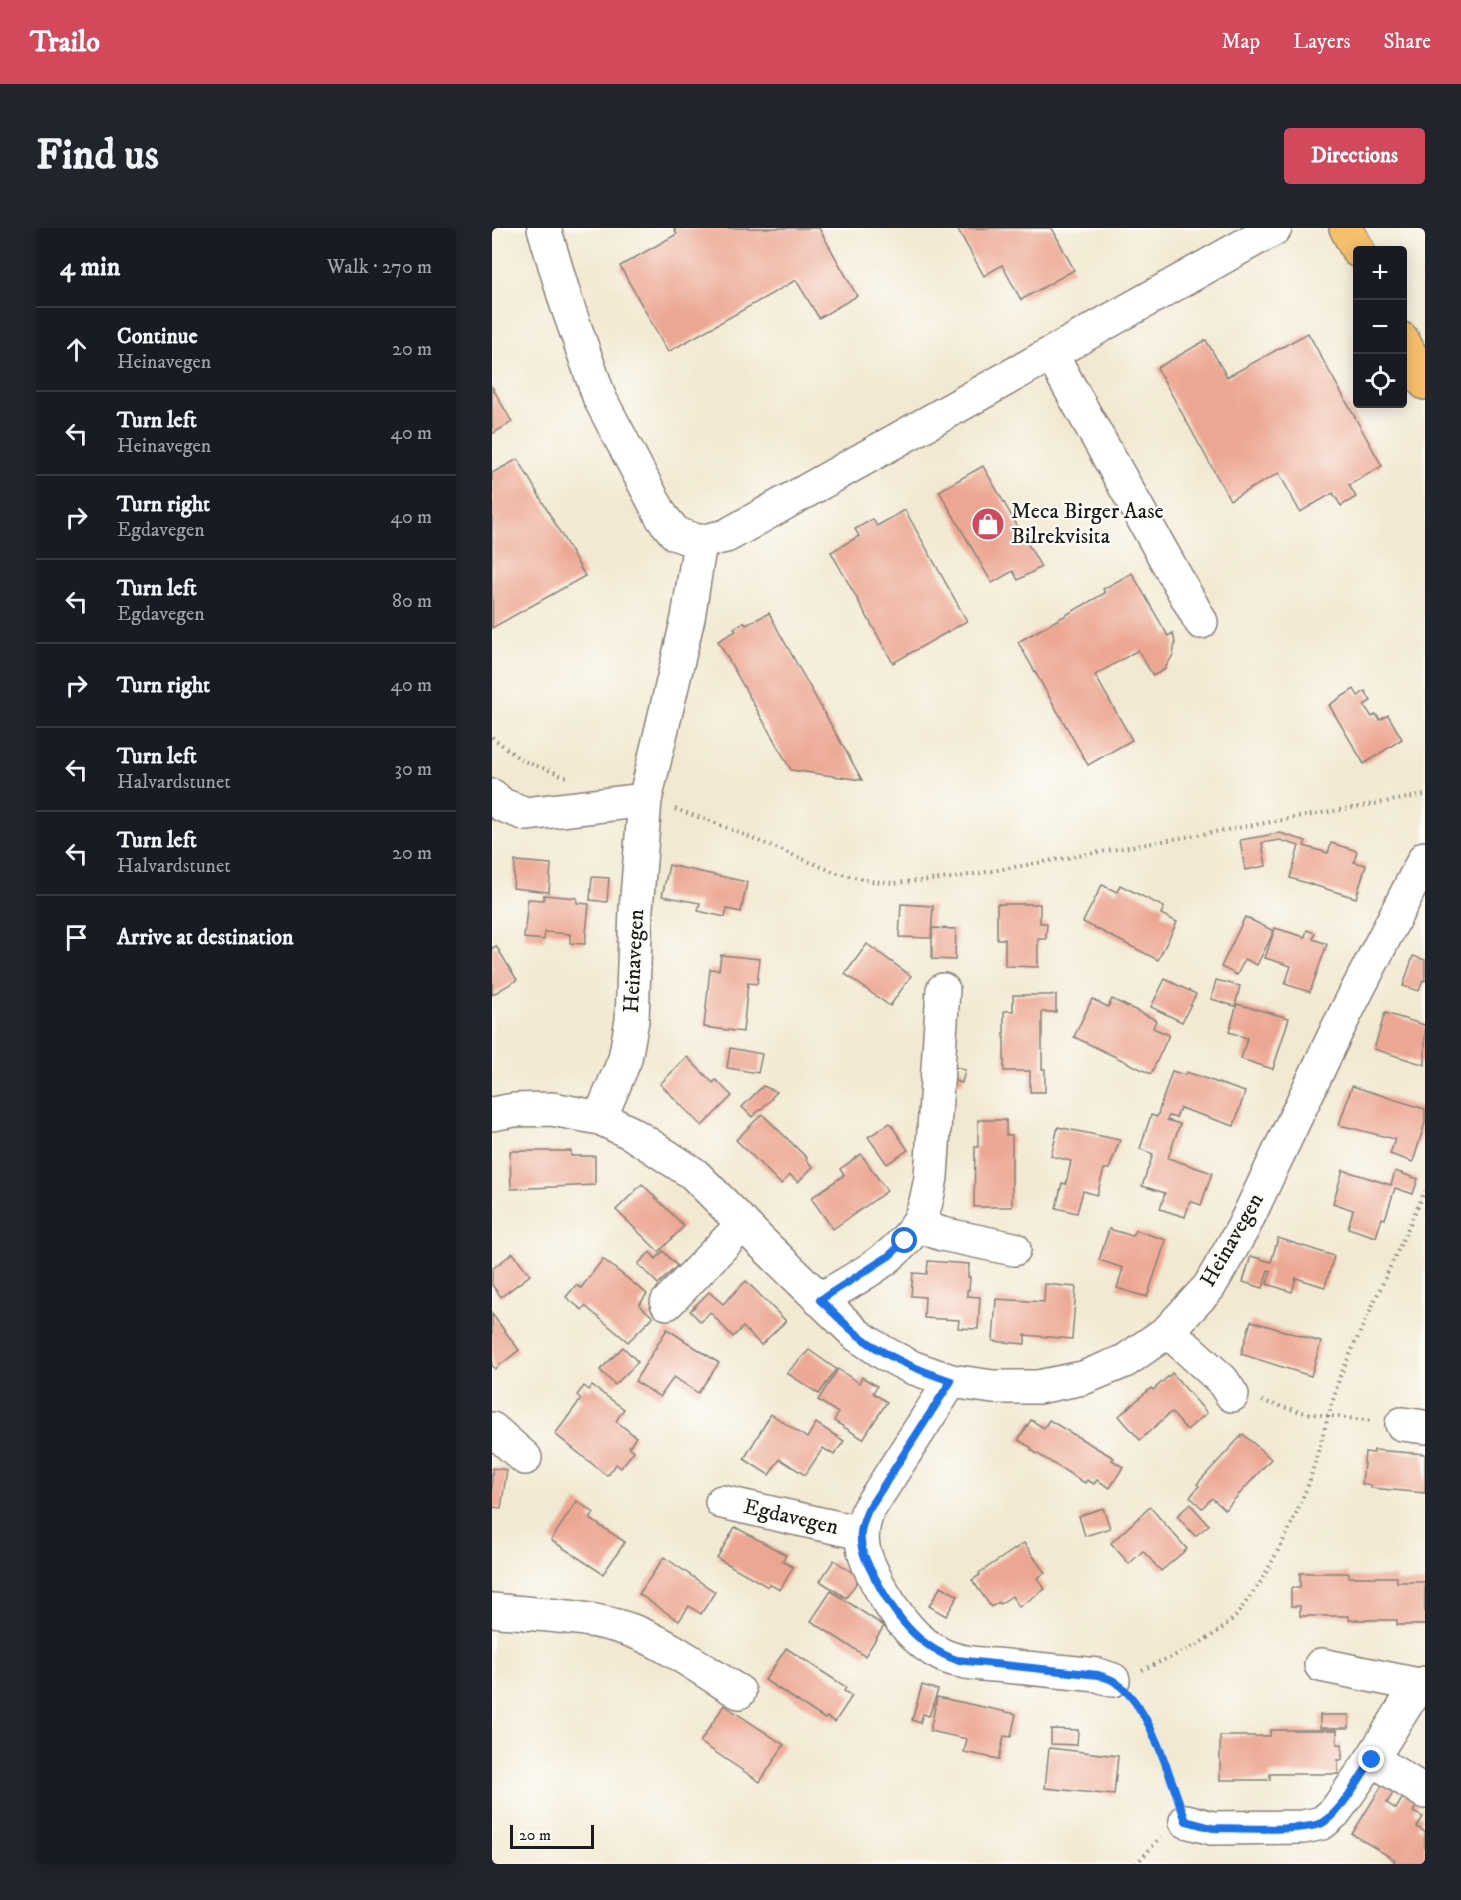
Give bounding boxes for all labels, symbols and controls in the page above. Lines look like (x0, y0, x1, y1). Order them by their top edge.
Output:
text: Trailo (30, 25, 100, 60)
text: Map (1221, 29, 1260, 55)
text: Layers (1293, 29, 1351, 55)
text: Share (1384, 29, 1431, 55)
button: Directions (1284, 128, 1425, 184)
text: Find us (36, 130, 159, 182)
map controls (1353, 246, 1407, 408)
button: + (1353, 246, 1407, 300)
text: 4 min (60, 251, 120, 284)
text: Walk · 270 m (327, 255, 432, 280)
button: − (1353, 300, 1407, 354)
text: Continue (117, 323, 198, 350)
icon: ahead (60, 333, 93, 366)
text: 20 m (392, 337, 432, 362)
text: Heinavegen (117, 350, 211, 375)
button: locate (1353, 354, 1407, 408)
text: Turn left (117, 407, 197, 434)
icon: left (60, 417, 93, 450)
text: 40 m (390, 421, 432, 446)
text: Heinavegen (117, 434, 211, 459)
text: Turn right (117, 491, 210, 518)
place label: Meca Birger Aase Bilrekvisita (1011, 498, 1164, 550)
icon: right (60, 501, 93, 534)
text: 40 m (390, 505, 432, 530)
shop icon: Meca Birger Aase Bilrekvisita (970, 506, 1006, 542)
text: Egdavegen (117, 518, 205, 543)
text: Turn left (117, 575, 197, 602)
icon: left (60, 585, 93, 618)
text: 80 m (392, 589, 432, 614)
text: Egdavegen (117, 602, 205, 627)
icon: right (60, 669, 93, 702)
text: Turn right (117, 672, 210, 699)
text: 40 m (390, 673, 432, 698)
text: Turn left (117, 743, 197, 770)
icon: left (60, 753, 93, 786)
text: 30 m (394, 757, 432, 782)
text: Halvardstunet (117, 770, 231, 795)
text: Turn left (117, 827, 197, 854)
icon: left (60, 837, 93, 870)
text: 20 m (392, 841, 432, 866)
text: Halvardstunet (117, 854, 231, 879)
street label: Heinavegen (618, 908, 650, 1014)
icon: arrive (60, 921, 93, 954)
text: Arrive at destination (117, 924, 294, 951)
street label: Heinavegen (1194, 1188, 1270, 1292)
route start (891, 1227, 917, 1253)
street label: Egdavegen (741, 1493, 842, 1541)
route end (1358, 1746, 1384, 1772)
scale bar (510, 1822, 594, 1850)
text: 20 m (519, 1825, 551, 1845)

